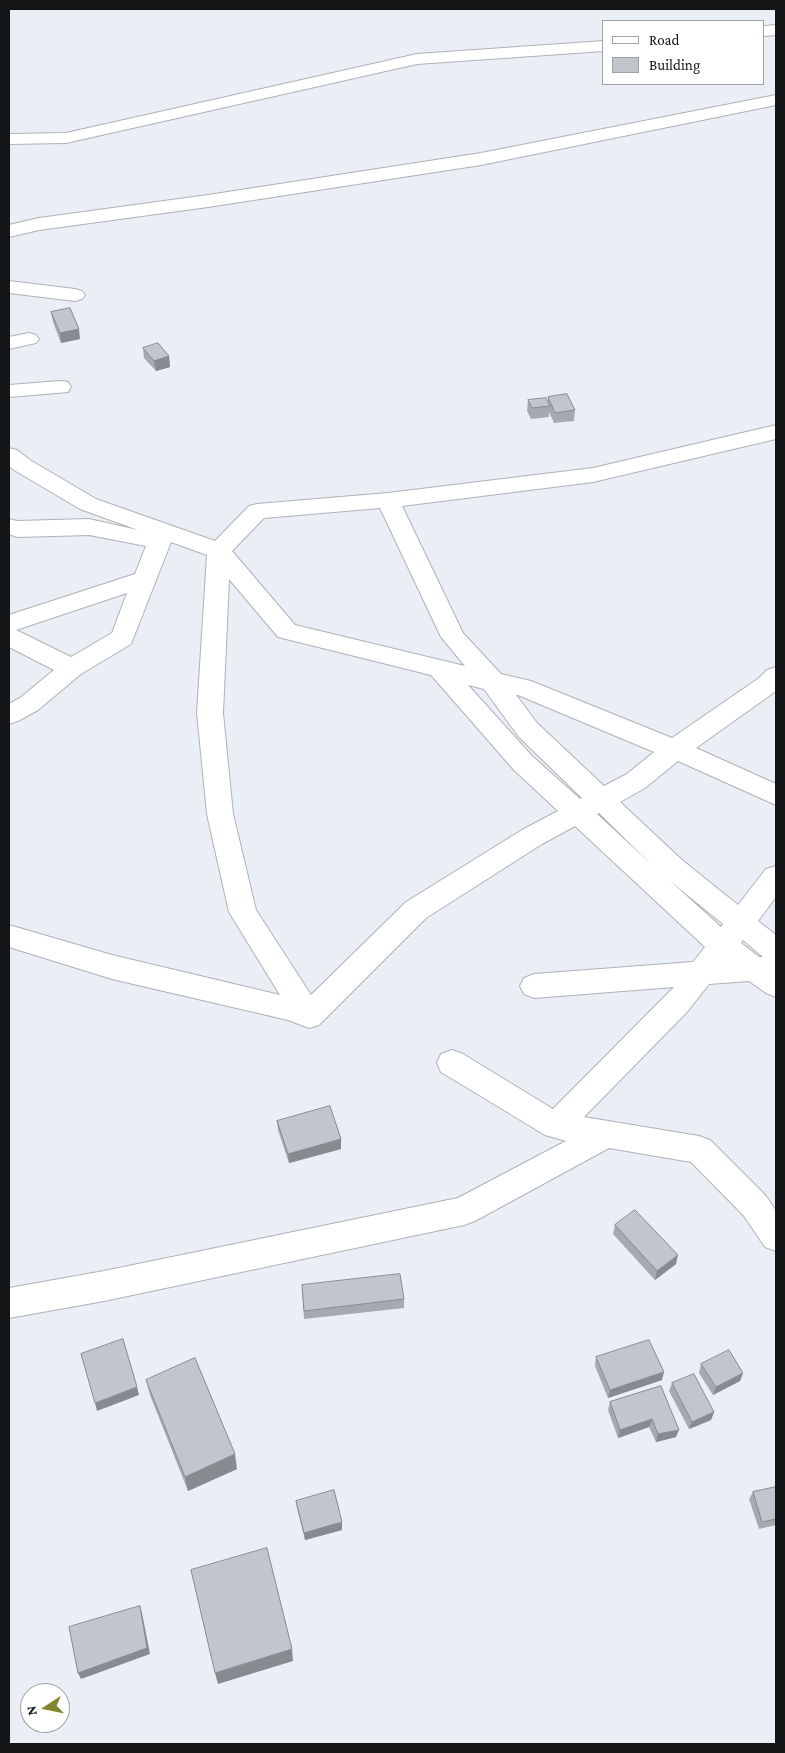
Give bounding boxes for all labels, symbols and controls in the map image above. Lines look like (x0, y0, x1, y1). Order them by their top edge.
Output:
legend (602, 20, 765, 85)
text: Road (649, 32, 679, 48)
text: Building (649, 57, 700, 73)
north arrow (20, 1683, 70, 1733)
text: N (22, 1704, 40, 1717)

